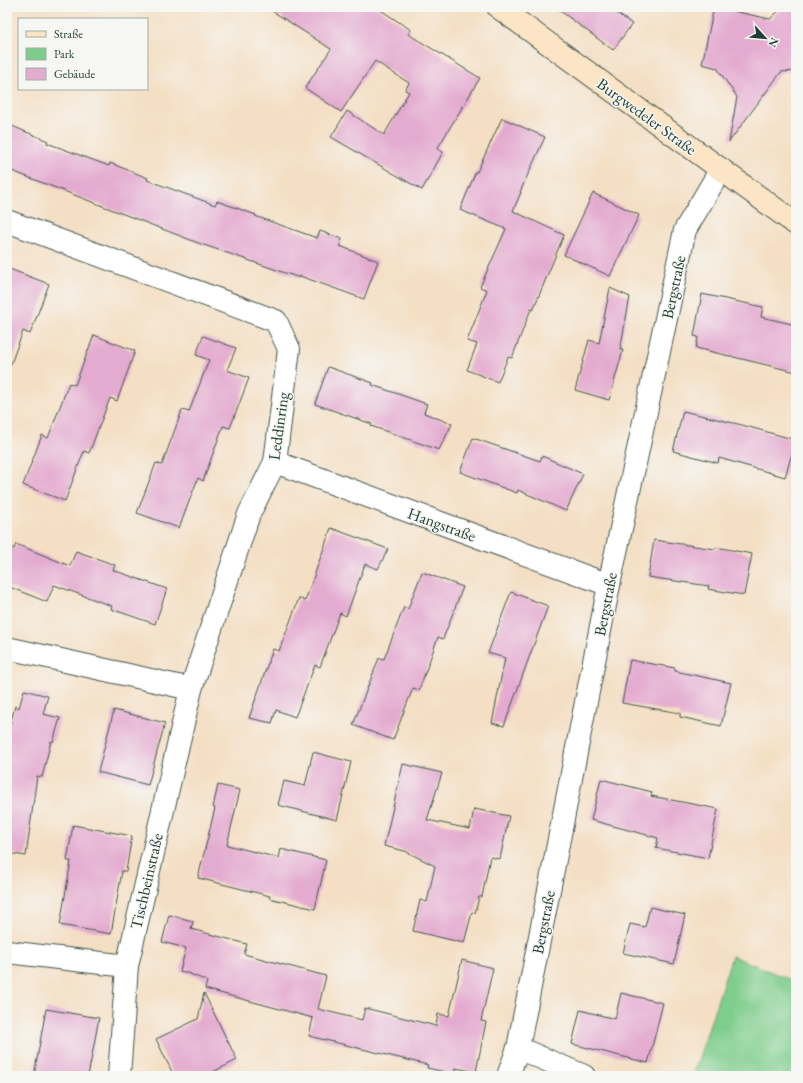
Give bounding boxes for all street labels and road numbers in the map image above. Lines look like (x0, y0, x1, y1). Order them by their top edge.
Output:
street label: Burgwedeler Straße (593, 73, 701, 160)
street label: Bergstraße (657, 254, 690, 321)
street label: Leddinring (263, 390, 294, 462)
street label: Hangstraße (405, 502, 479, 546)
street label: Bergstraße (589, 571, 622, 638)
street label: Tischbeinstraße (125, 831, 168, 931)
street label: Bergstraße (527, 889, 560, 956)

